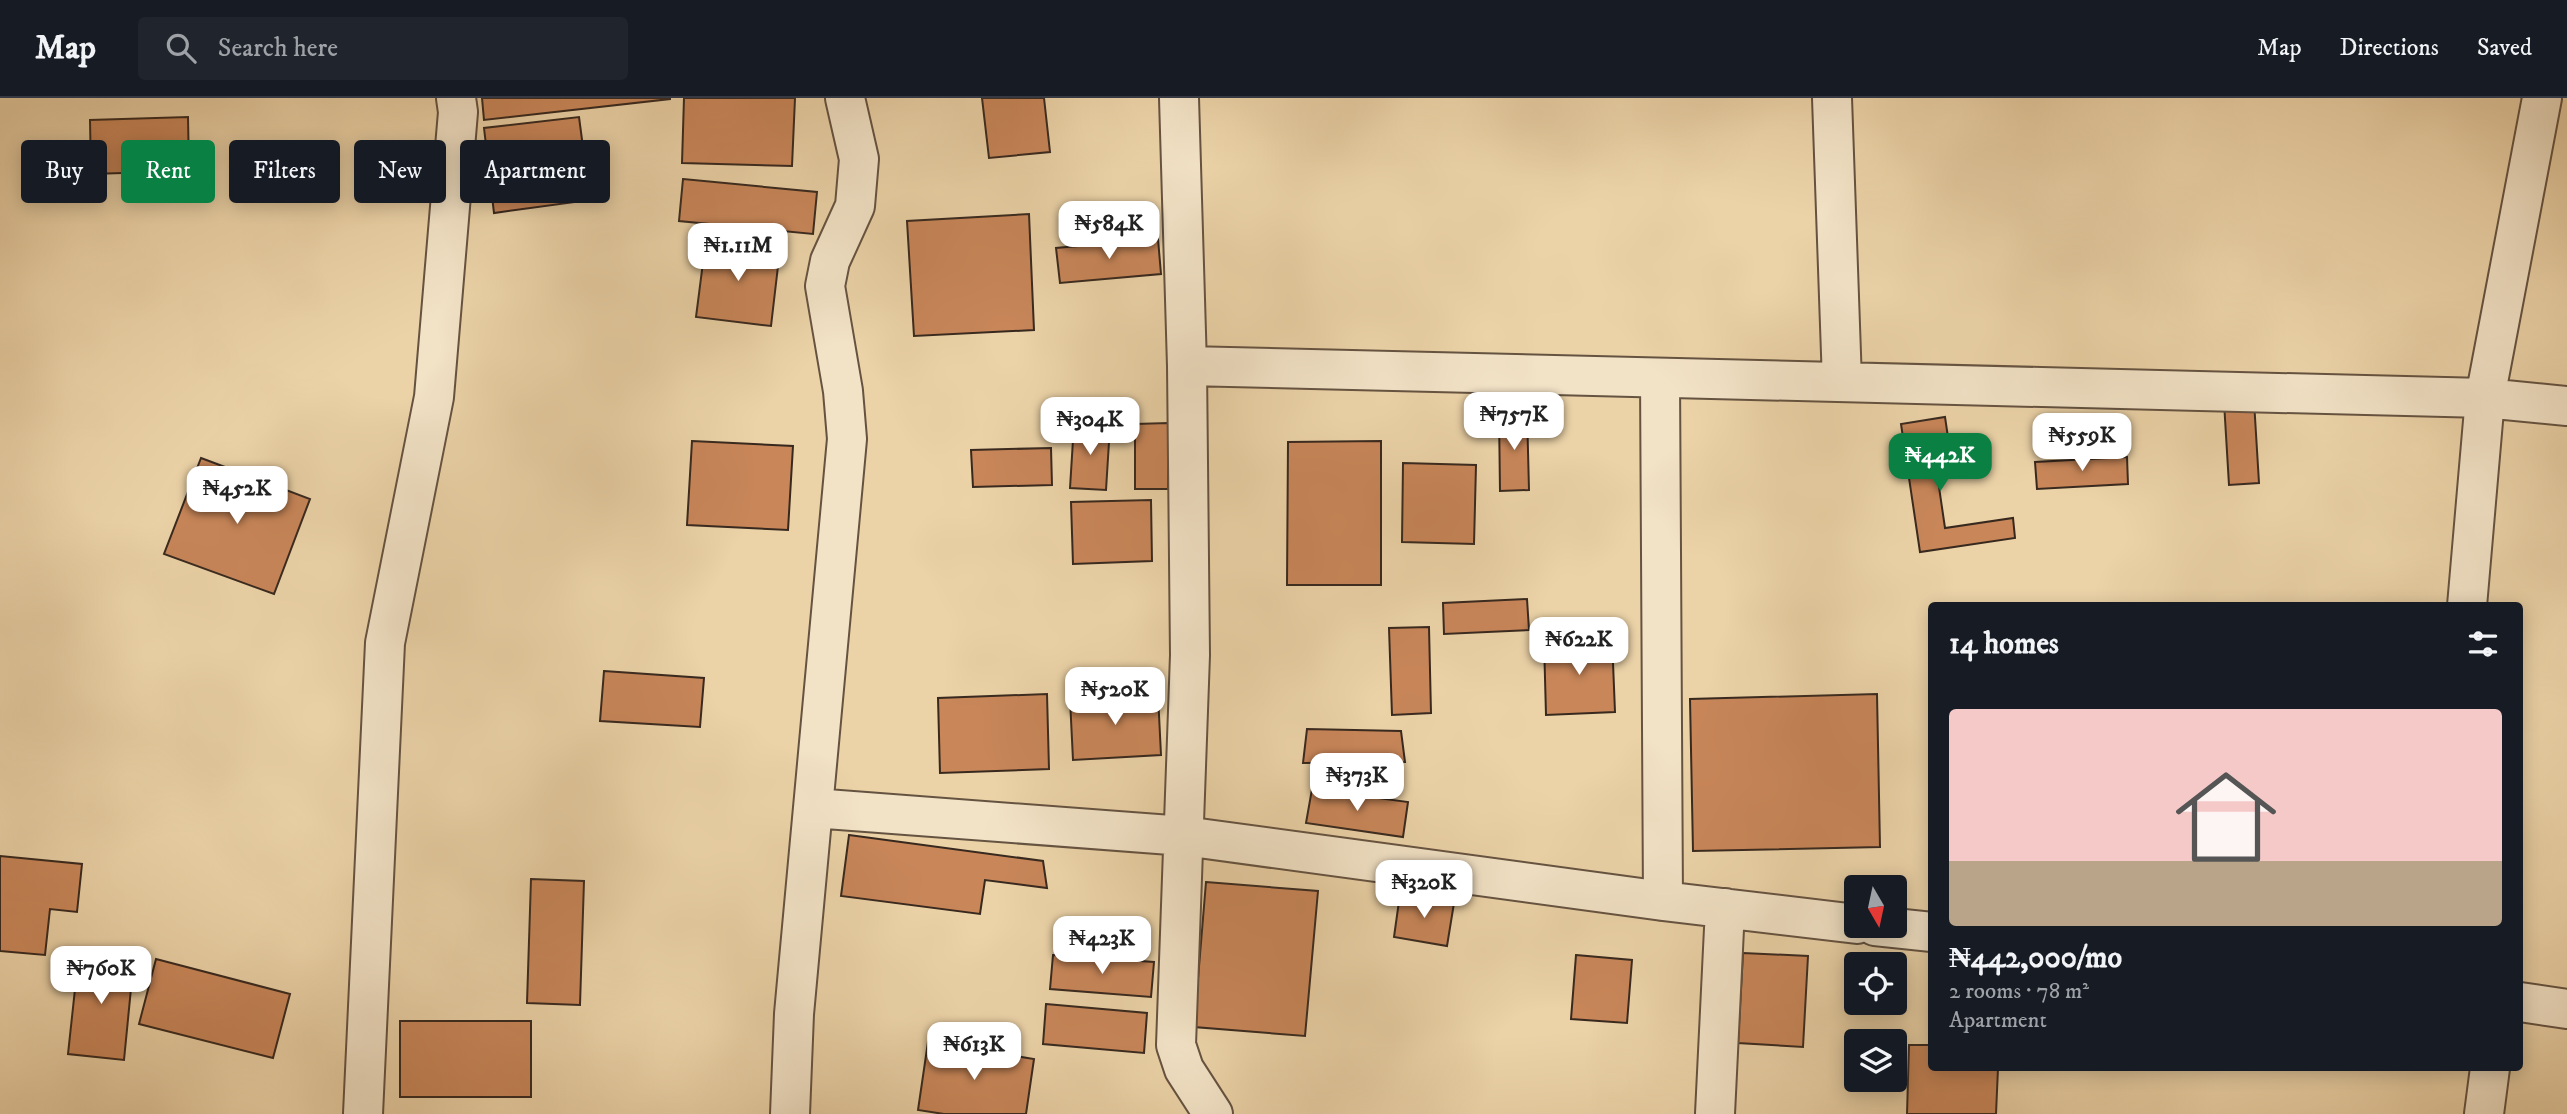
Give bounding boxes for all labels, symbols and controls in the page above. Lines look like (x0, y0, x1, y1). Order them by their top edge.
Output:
search box (138, 17, 628, 80)
text: Map (35, 28, 96, 69)
icon: search (162, 29, 200, 67)
text: Search here (218, 32, 338, 65)
text: Map (2257, 33, 2302, 63)
text: Directions (2340, 33, 2439, 63)
text: Saved (2477, 33, 2532, 63)
chip: Buy (21, 140, 107, 203)
chip: Rent (121, 140, 215, 203)
chip: Filters (229, 140, 340, 203)
chip: New (354, 140, 446, 203)
chip: Apartment (460, 140, 610, 203)
pin: ₦584K (1060, 202, 1158, 261)
text: ₦584K (1075, 209, 1143, 238)
pin: ₦1.11M (681, 223, 795, 283)
text: ₦1.11M (704, 231, 772, 260)
pin: ₦757K (1465, 392, 1563, 452)
pin: ₦304K (1041, 398, 1139, 457)
text: ₦757K (1480, 400, 1548, 429)
text: ₦304K (1057, 405, 1123, 434)
pin: ₦559K (2033, 414, 2131, 473)
text: ₦559K (2048, 421, 2116, 450)
pin: ₦442K (1891, 434, 1989, 493)
text: ₦442K (1905, 441, 1975, 470)
pin: ₦452K (188, 466, 286, 526)
text: ₦452K (203, 474, 271, 503)
pin: ₦622K (1530, 618, 1628, 677)
text: ₦622K (1545, 625, 1613, 654)
icon: filters (2464, 625, 2502, 663)
text: 14 homes (1949, 626, 2059, 663)
pin: ₦520K (1066, 668, 1164, 727)
text: ₦520K (1081, 675, 1149, 704)
pin: ₦373K (1308, 754, 1406, 813)
icon: home (2163, 754, 2289, 880)
text: ₦373K (1326, 761, 1388, 790)
pin: ₦320K (1375, 860, 1473, 920)
text: ₦320K (1391, 868, 1457, 897)
north arrow (1844, 875, 1908, 938)
map controls (1844, 875, 1907, 1092)
pin: ₦423K (1053, 916, 1151, 976)
text: ₦423K (1069, 924, 1135, 953)
text: ₦442,000/mo (1949, 940, 2122, 977)
pin: ₦760K (52, 946, 150, 1006)
button: locate (1844, 952, 1907, 1015)
text: ₦760K (66, 954, 136, 983)
text: 2 rooms · 78 m² (1949, 977, 2089, 1006)
text: Apartment (1949, 1006, 2047, 1035)
pin: ₦613K (925, 1023, 1023, 1082)
button: layers (1844, 1029, 1907, 1092)
text: ₦613K (943, 1030, 1005, 1059)

